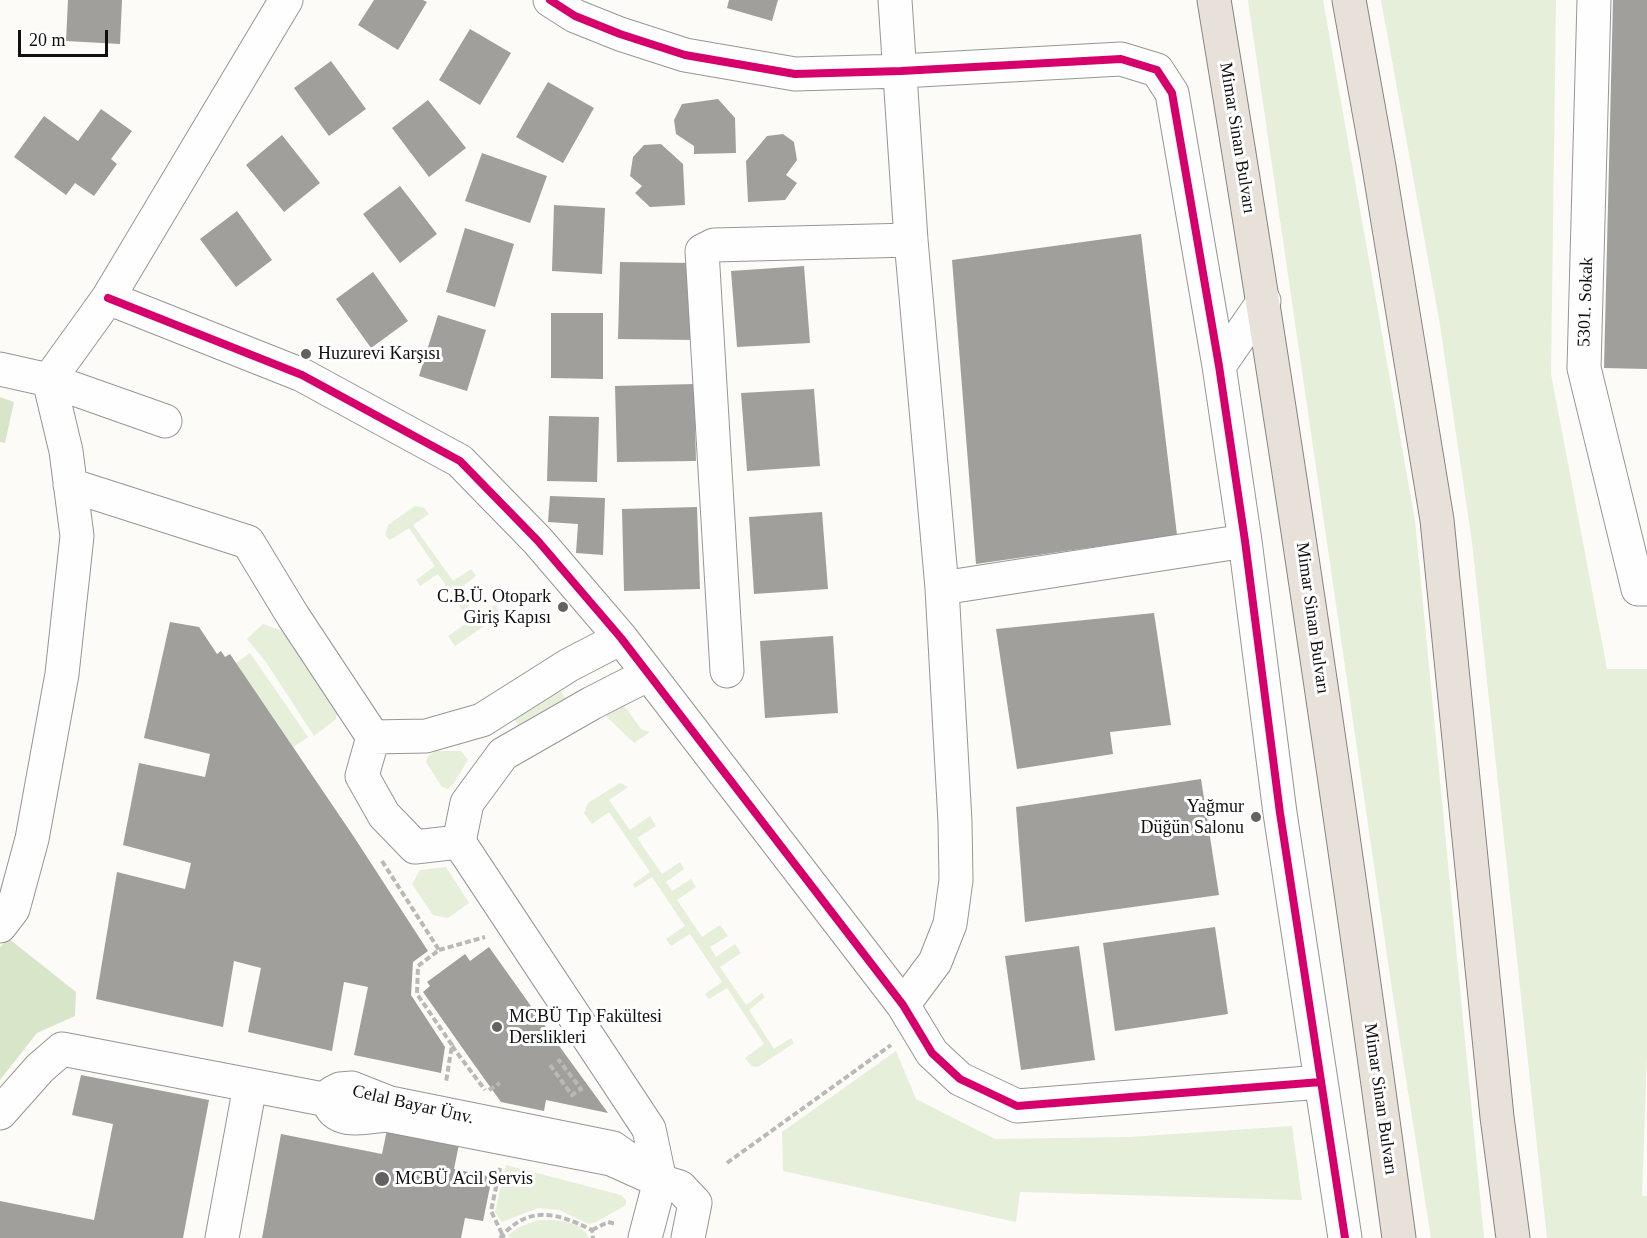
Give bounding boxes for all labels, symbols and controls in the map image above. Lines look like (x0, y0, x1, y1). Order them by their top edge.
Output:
scale bar (21, 18, 111, 56)
text: 20 m (29, 30, 66, 50)
street label: Mimar Sinan Bulvarı (1214, 61, 1260, 215)
street label: 5301. Sokak (1574, 257, 1598, 347)
place label: Huzurevi Karşısı (318, 343, 440, 365)
marker: Huzurevi Karşısı (299, 347, 313, 361)
street label: Mimar Sinan Bulvarı (1291, 541, 1333, 695)
place label: C.B.Ü. Otopark Giriş Kapısı (437, 586, 551, 628)
marker: C.B.Ü. Otopark Giriş Kapısı (556, 600, 570, 614)
place label: Yağmur Düğün Salonu (1140, 796, 1244, 838)
marker: Yağmur Düğün Salonu (1249, 810, 1263, 824)
place label: MCBÜ Tıp Fakültesi Derslikleri (509, 1006, 662, 1048)
marker: MCBÜ Tıp Fakültesi Derslikleri (490, 1020, 504, 1034)
street label: Mimar Sinan Bulvarı (1359, 1022, 1401, 1176)
street label: Celal Bayar Ünv. (350, 1080, 476, 1130)
place label: MCBÜ Acil Servis (395, 1168, 533, 1190)
marker: MCBÜ Acil Servis (373, 1170, 391, 1188)

